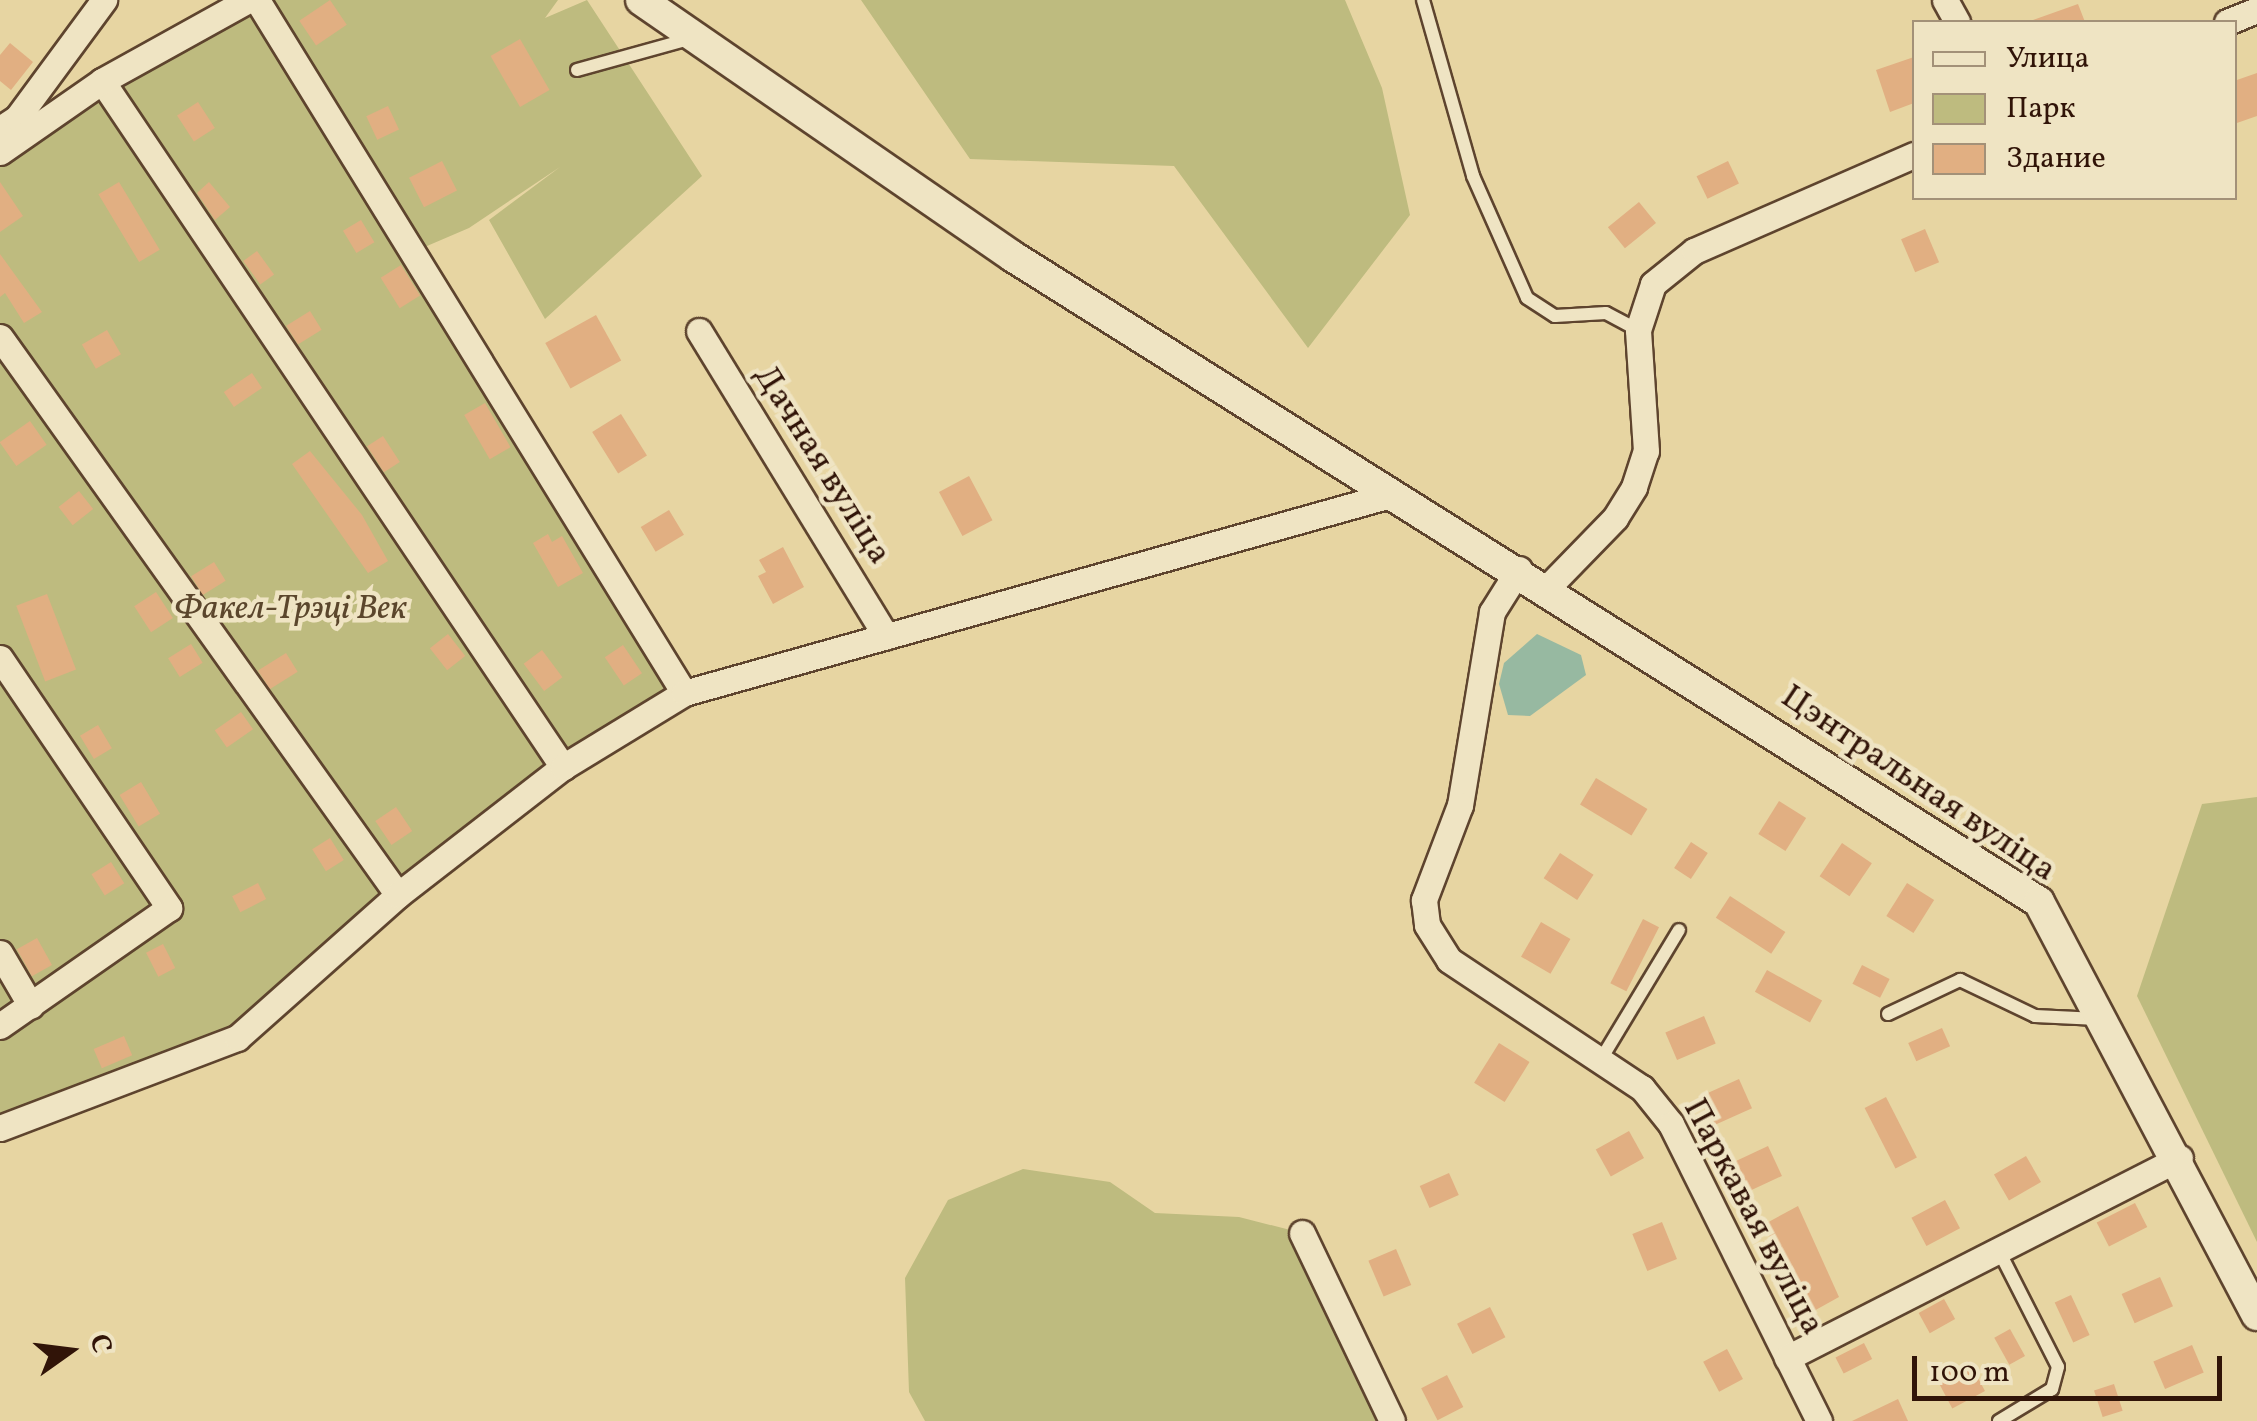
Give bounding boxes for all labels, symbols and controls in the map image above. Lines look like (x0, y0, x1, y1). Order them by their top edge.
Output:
legend (1912, 20, 2237, 200)
text: Улица (2006, 38, 2089, 80)
text: Парк (2006, 88, 2075, 130)
text: Здание (2006, 138, 2106, 180)
street label: Дачная вуліца (744, 358, 900, 572)
park label: Факел-Трэці Век (173, 588, 407, 630)
street label: Цэнтральная вуліца (1772, 676, 2064, 892)
street label: Паркавая вуліца (1673, 1092, 1833, 1342)
north arrow (20, 1301, 120, 1401)
text: С (78, 1330, 121, 1357)
scale bar (1917, 1336, 2227, 1398)
text: 100 m (1929, 1352, 2010, 1394)

